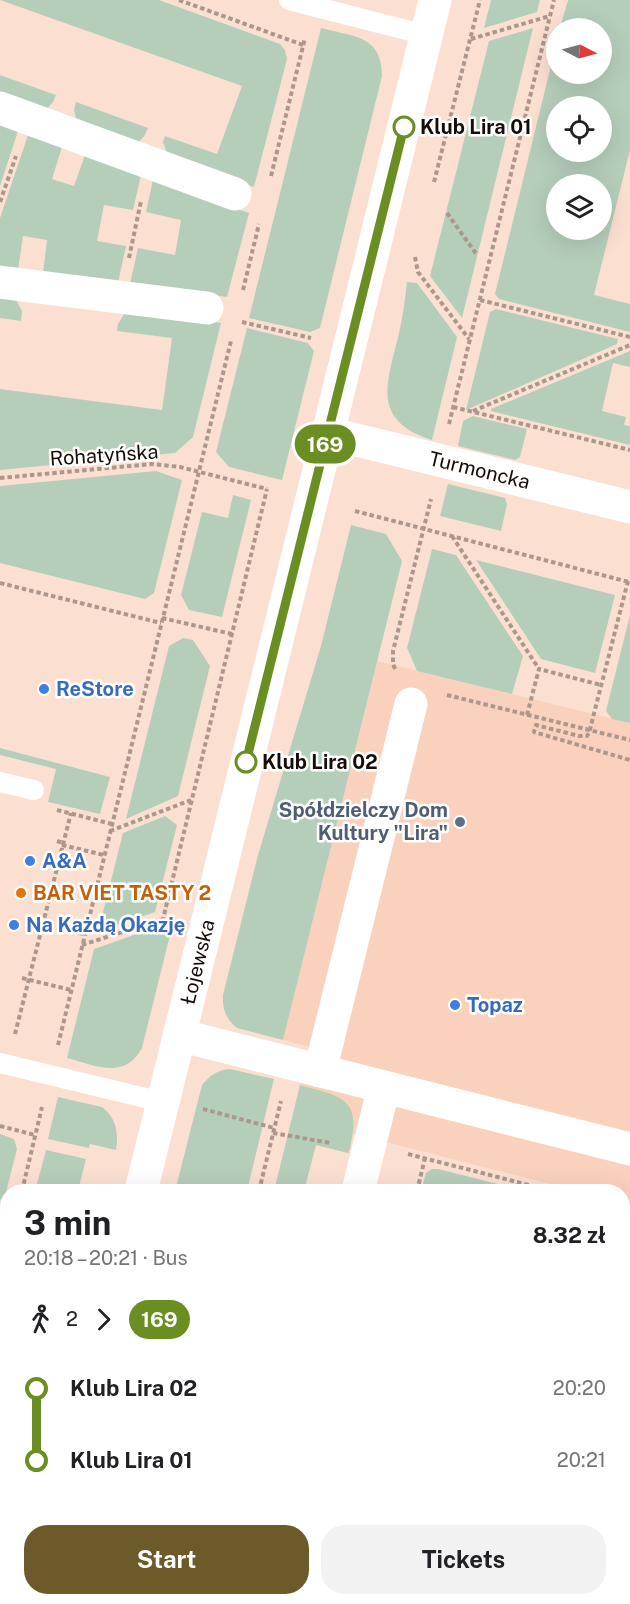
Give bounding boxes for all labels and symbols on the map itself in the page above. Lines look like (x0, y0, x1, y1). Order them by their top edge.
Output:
north arrow (546, 18, 612, 84)
place label: Klub Lira 01 (420, 115, 532, 139)
marker: Klub Lira 01 (393, 116, 415, 138)
line badge: 169 (290, 424, 360, 464)
street label: Rohatyńska (49, 439, 159, 471)
street label: Turmoncka (427, 446, 533, 494)
place label: ReStore (56, 677, 134, 701)
marker: ReStore (37, 682, 51, 696)
place label: Klub Lira 02 (262, 750, 378, 774)
marker: Klub Lira 02 (235, 751, 257, 773)
place label: Spółdzielczy Dom Kultury "Lira" (279, 798, 448, 845)
marker: Spółdzielczy Dom Kultury "Lira" (453, 815, 467, 829)
place label: A&A (42, 849, 87, 873)
marker: A&A (23, 854, 37, 868)
place label: BAR VIET TASTY 2 (33, 881, 211, 905)
marker: BAR VIET TASTY 2 (14, 886, 28, 900)
place label: Na Każdą Okazję (26, 913, 185, 937)
street label: Łojewska (176, 917, 220, 1007)
marker: Na Każdą Okazję (7, 918, 21, 932)
place label: Topaz (467, 993, 523, 1017)
marker: Topaz (448, 998, 462, 1012)

